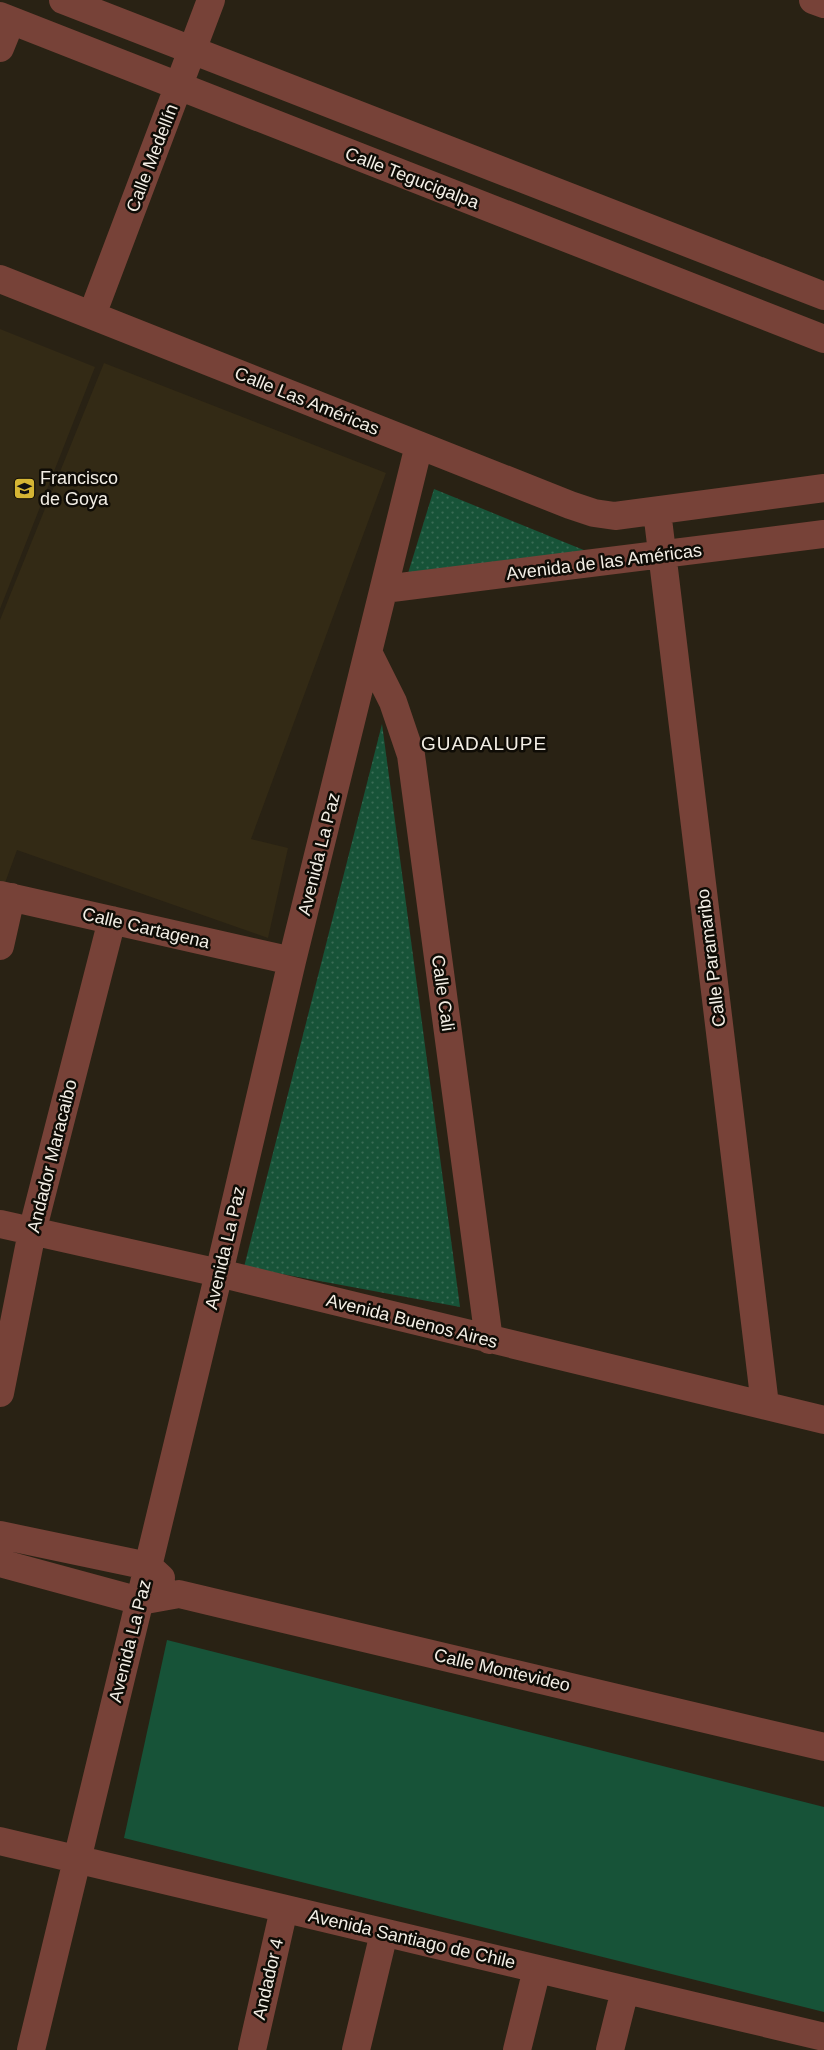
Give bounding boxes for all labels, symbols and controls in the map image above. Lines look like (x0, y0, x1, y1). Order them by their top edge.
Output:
street label: Calle Medellín (122, 101, 182, 215)
street label: Calle Tegucigalpa (342, 143, 483, 213)
street label: Calle Las Américas (232, 363, 382, 439)
place label: Francisco de Goya (40, 468, 118, 509)
school or university icon: Francisco de Goya (12, 476, 36, 500)
street label: Avenida de las Américas (505, 540, 703, 584)
district label: GUADALUPE (421, 733, 547, 754)
street label: Avenida La Paz (294, 791, 344, 917)
street label: Calle Paramaribo (693, 888, 729, 1028)
street label: Calle Cartagena (80, 904, 213, 953)
street label: Calle Cali (428, 953, 458, 1033)
street label: Andador Maracaibo (23, 1077, 81, 1235)
street label: Avenida La Paz (201, 1184, 249, 1312)
street label: Avenida Buenos Aires (324, 1290, 500, 1352)
street label: Avenida La Paz (105, 1578, 155, 1704)
street label: Calle Montevideo (432, 1645, 572, 1695)
street label: Avenida Santiago de Chile (307, 1905, 517, 1973)
street label: Andador 4 (249, 1936, 287, 2022)

